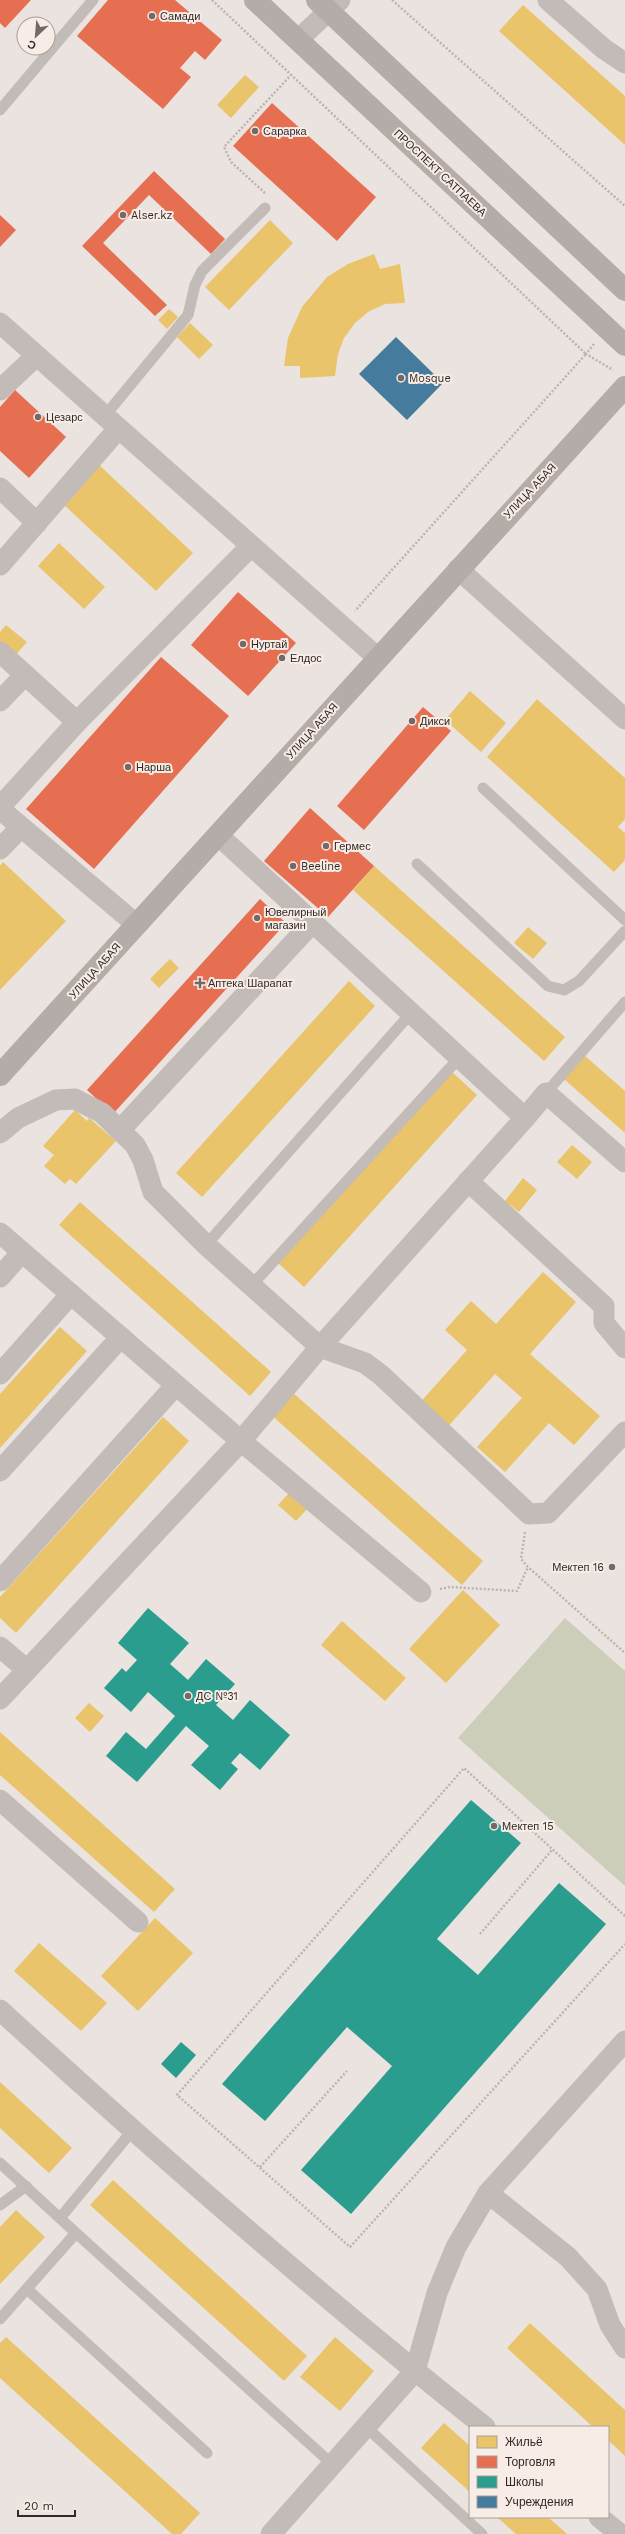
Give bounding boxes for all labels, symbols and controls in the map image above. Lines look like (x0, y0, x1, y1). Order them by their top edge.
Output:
place label: Самади (160, 10, 200, 23)
marker: Самади (147, 11, 157, 21)
north arrow (16, 16, 56, 56)
text: С (25, 37, 38, 52)
place label: Сарарка (263, 125, 308, 138)
marker: Сарарка (250, 126, 260, 136)
street label: ПРОСПЕКТ САТПАЕВА (391, 127, 489, 220)
place label: Alser.kz (131, 209, 173, 222)
marker: Alser.kz (118, 210, 128, 220)
place label: Mosque (409, 372, 451, 385)
marker: Mosque (396, 373, 406, 383)
place label: Цезарс (46, 411, 83, 424)
marker: Цезарс (33, 412, 43, 422)
street label: УЛИЦА АБАЯ (501, 461, 559, 521)
place label: Нуртай (251, 638, 287, 651)
marker: Нуртай (238, 639, 248, 649)
place label: Елдос (290, 652, 322, 665)
marker: Елдос (277, 653, 287, 663)
street label: УЛИЦА АБАЯ (284, 700, 340, 762)
place label: Дикси (420, 715, 450, 728)
marker: Дикси (407, 716, 417, 726)
place label: Нарша (136, 761, 172, 774)
marker: Нарша (123, 762, 133, 772)
place label: Гермес (334, 840, 371, 853)
marker: Гермес (321, 841, 331, 851)
place label: Beeline (301, 860, 340, 873)
marker: Beeline (288, 861, 298, 871)
place label: Ювелирный магазин (265, 906, 326, 932)
marker: Ювелирный магазин (252, 913, 262, 923)
street label: УЛИЦА АБАЯ (67, 940, 123, 1002)
place label: Аптека Шарапат (208, 977, 293, 990)
marker: Аптека Шарапат (195, 978, 205, 988)
place label: Мектеп 16 (552, 1561, 604, 1574)
marker: Мектеп 16 (607, 1562, 617, 1572)
place label: ДС №31 (196, 1690, 238, 1703)
marker: ДС №31 (183, 1691, 193, 1701)
place label: Мектеп 15 (502, 1820, 554, 1833)
marker: Мектеп 15 (489, 1821, 499, 1831)
legend (469, 2426, 609, 2518)
text: Жильё (505, 2435, 543, 2449)
text: Торговля (505, 2455, 555, 2469)
text: Школы (505, 2475, 543, 2489)
scale bar (18, 2492, 75, 2518)
text: Учреждения (505, 2495, 574, 2509)
text: 20 m (24, 2499, 54, 2513)

